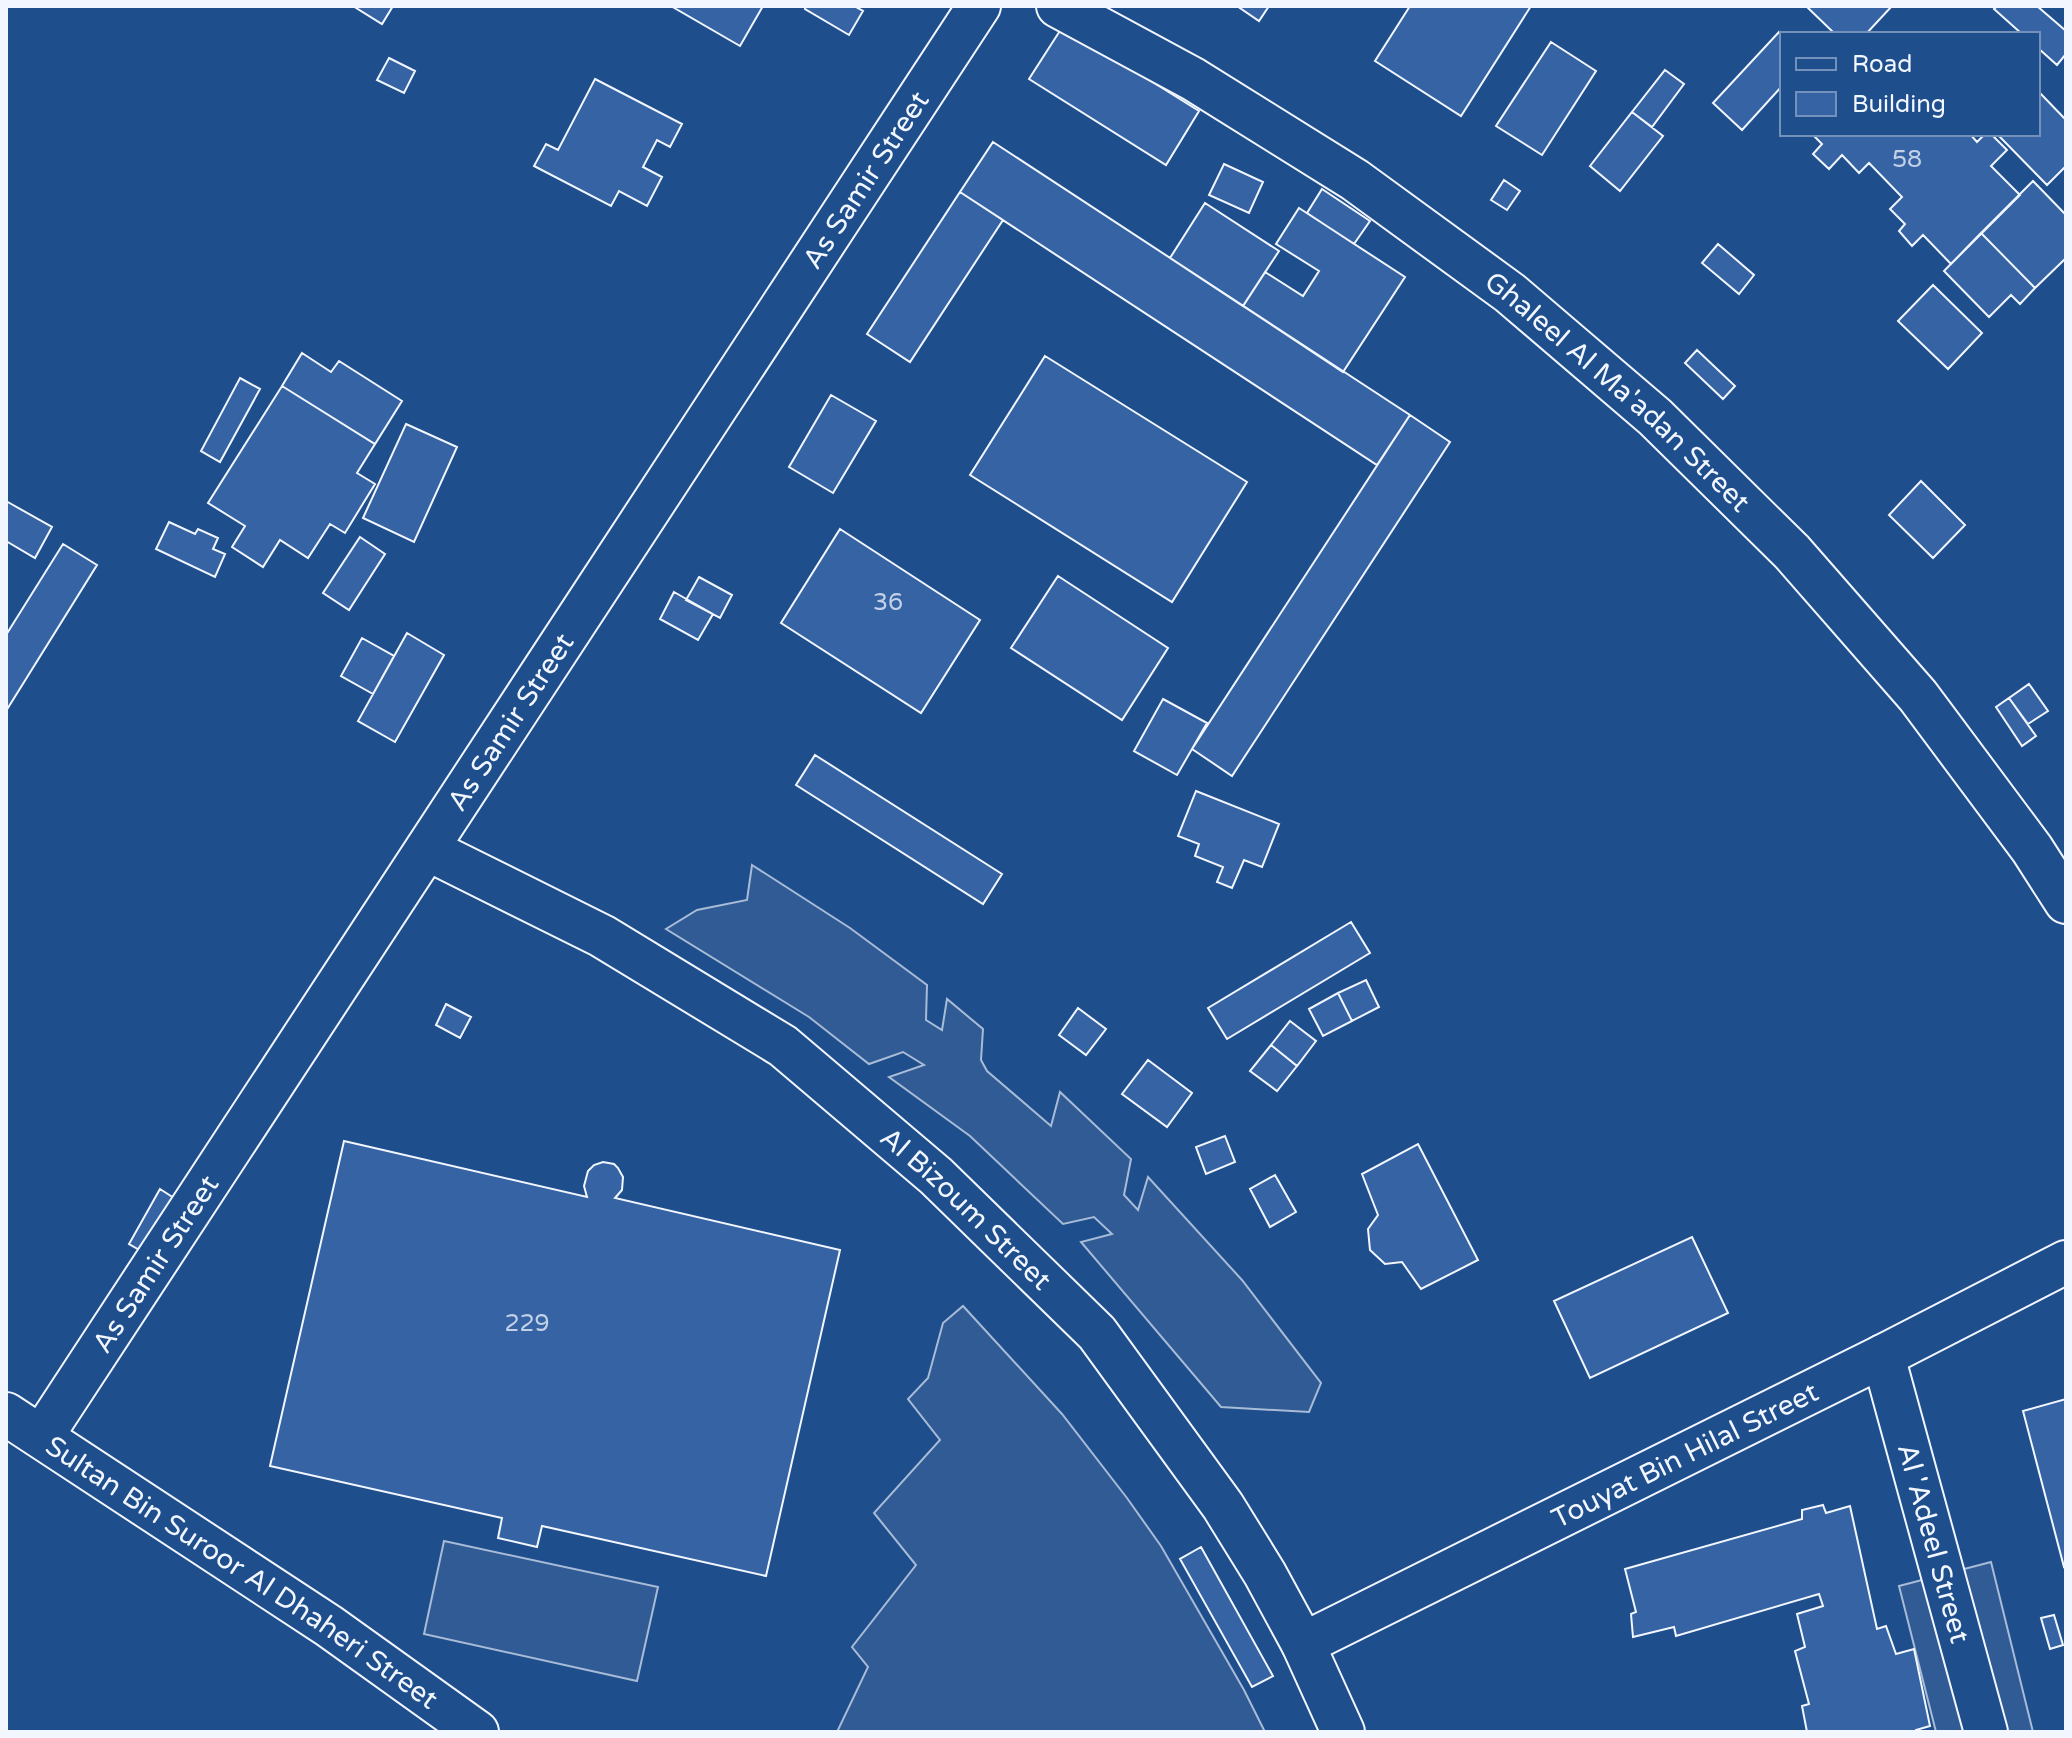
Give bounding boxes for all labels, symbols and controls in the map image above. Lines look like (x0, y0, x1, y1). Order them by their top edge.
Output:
legend (1780, 32, 2040, 136)
text: Road (1852, 50, 1912, 79)
street label: As Samir Street (796, 85, 937, 275)
text: Building (1852, 90, 1946, 119)
house number: 58 (1892, 145, 1922, 174)
street label: Ghaleel Al Ma'adan Street (1478, 264, 1757, 519)
house number: 36 (873, 588, 903, 617)
street label: As Samir Street (440, 627, 582, 817)
street label: Al Bizoum Street (873, 1120, 1058, 1297)
street label: As Samir Street (85, 1169, 226, 1359)
house number: 229 (504, 1309, 550, 1338)
street label: Touyat Bin Hilal Street (1546, 1375, 1824, 1536)
street label: Sultan Bin Suroor Al Dhaheri Street (39, 1429, 445, 1717)
street label: Al 'Adeel Street (1890, 1440, 1977, 1647)

